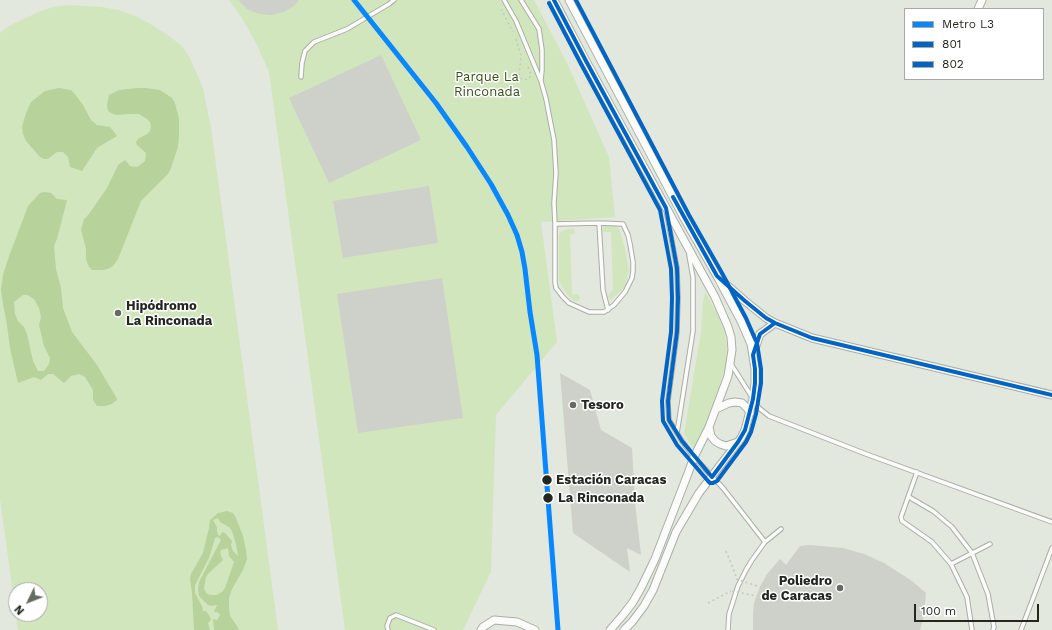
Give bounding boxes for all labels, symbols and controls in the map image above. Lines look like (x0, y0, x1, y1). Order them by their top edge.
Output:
legend (904, 8, 1044, 80)
text: Metro L3 (942, 17, 994, 31)
text: 801 (942, 37, 962, 51)
text: 802 (942, 57, 964, 71)
park label: Parque La Rinconada (454, 69, 520, 100)
place label: Hipódromo La Rinconada (126, 298, 212, 329)
marker: Hipódromo La Rinconada (113, 308, 123, 318)
place label: Tesoro (581, 397, 624, 413)
marker: Tesoro (568, 400, 578, 410)
place label: Estación Caracas (556, 472, 666, 488)
marker: Estación Caracas (540, 473, 554, 487)
place label: La Rinconada (558, 490, 644, 506)
marker: La Rinconada (541, 491, 555, 505)
place label: Poliedro de Caracas (761, 573, 832, 604)
north arrow (8, 582, 48, 622)
marker: Poliedro de Caracas (835, 583, 845, 593)
scale bar (916, 596, 1041, 622)
text: N (12, 602, 27, 617)
text: 100 m (921, 604, 956, 618)

